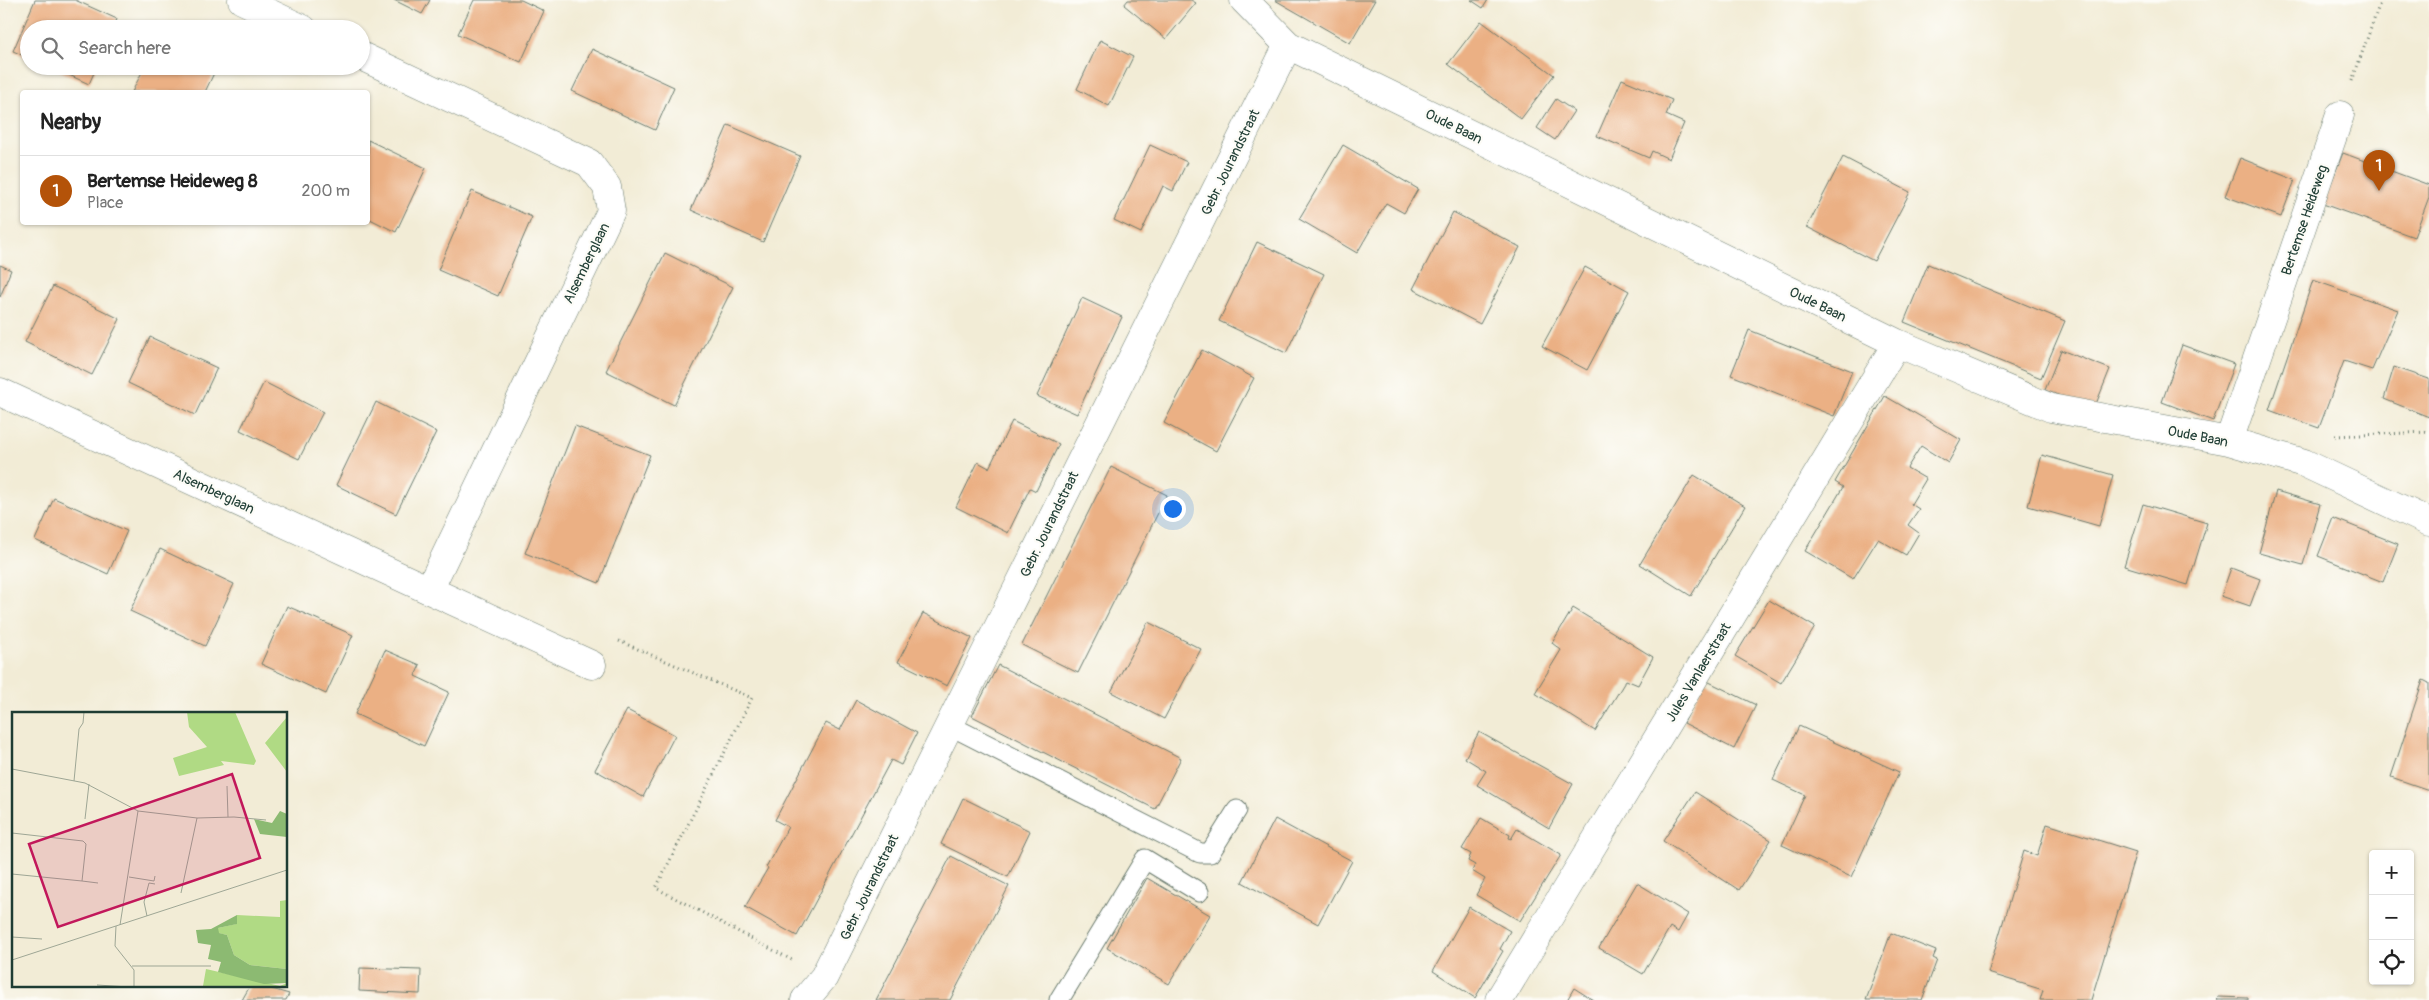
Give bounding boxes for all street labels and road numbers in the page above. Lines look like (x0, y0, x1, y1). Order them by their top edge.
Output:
street label: Oude Baan (1422, 105, 1485, 148)
street label: Gebr. Jourandstraat (1197, 106, 1264, 218)
street label: Bertemse Heideweg (2278, 163, 2331, 278)
street label: Alsemberglaan (560, 220, 613, 306)
street label: Oude Baan (1786, 283, 1849, 326)
street label: Oude Baan (2166, 422, 2230, 451)
street label: Alsemberglaan (171, 465, 257, 518)
street label: Gebr. Jourandstraat (1016, 468, 1083, 580)
street label: Jules Vanlaerstraat (1662, 619, 1735, 725)
street label: Gebr. Jourandstraat (836, 831, 903, 943)

